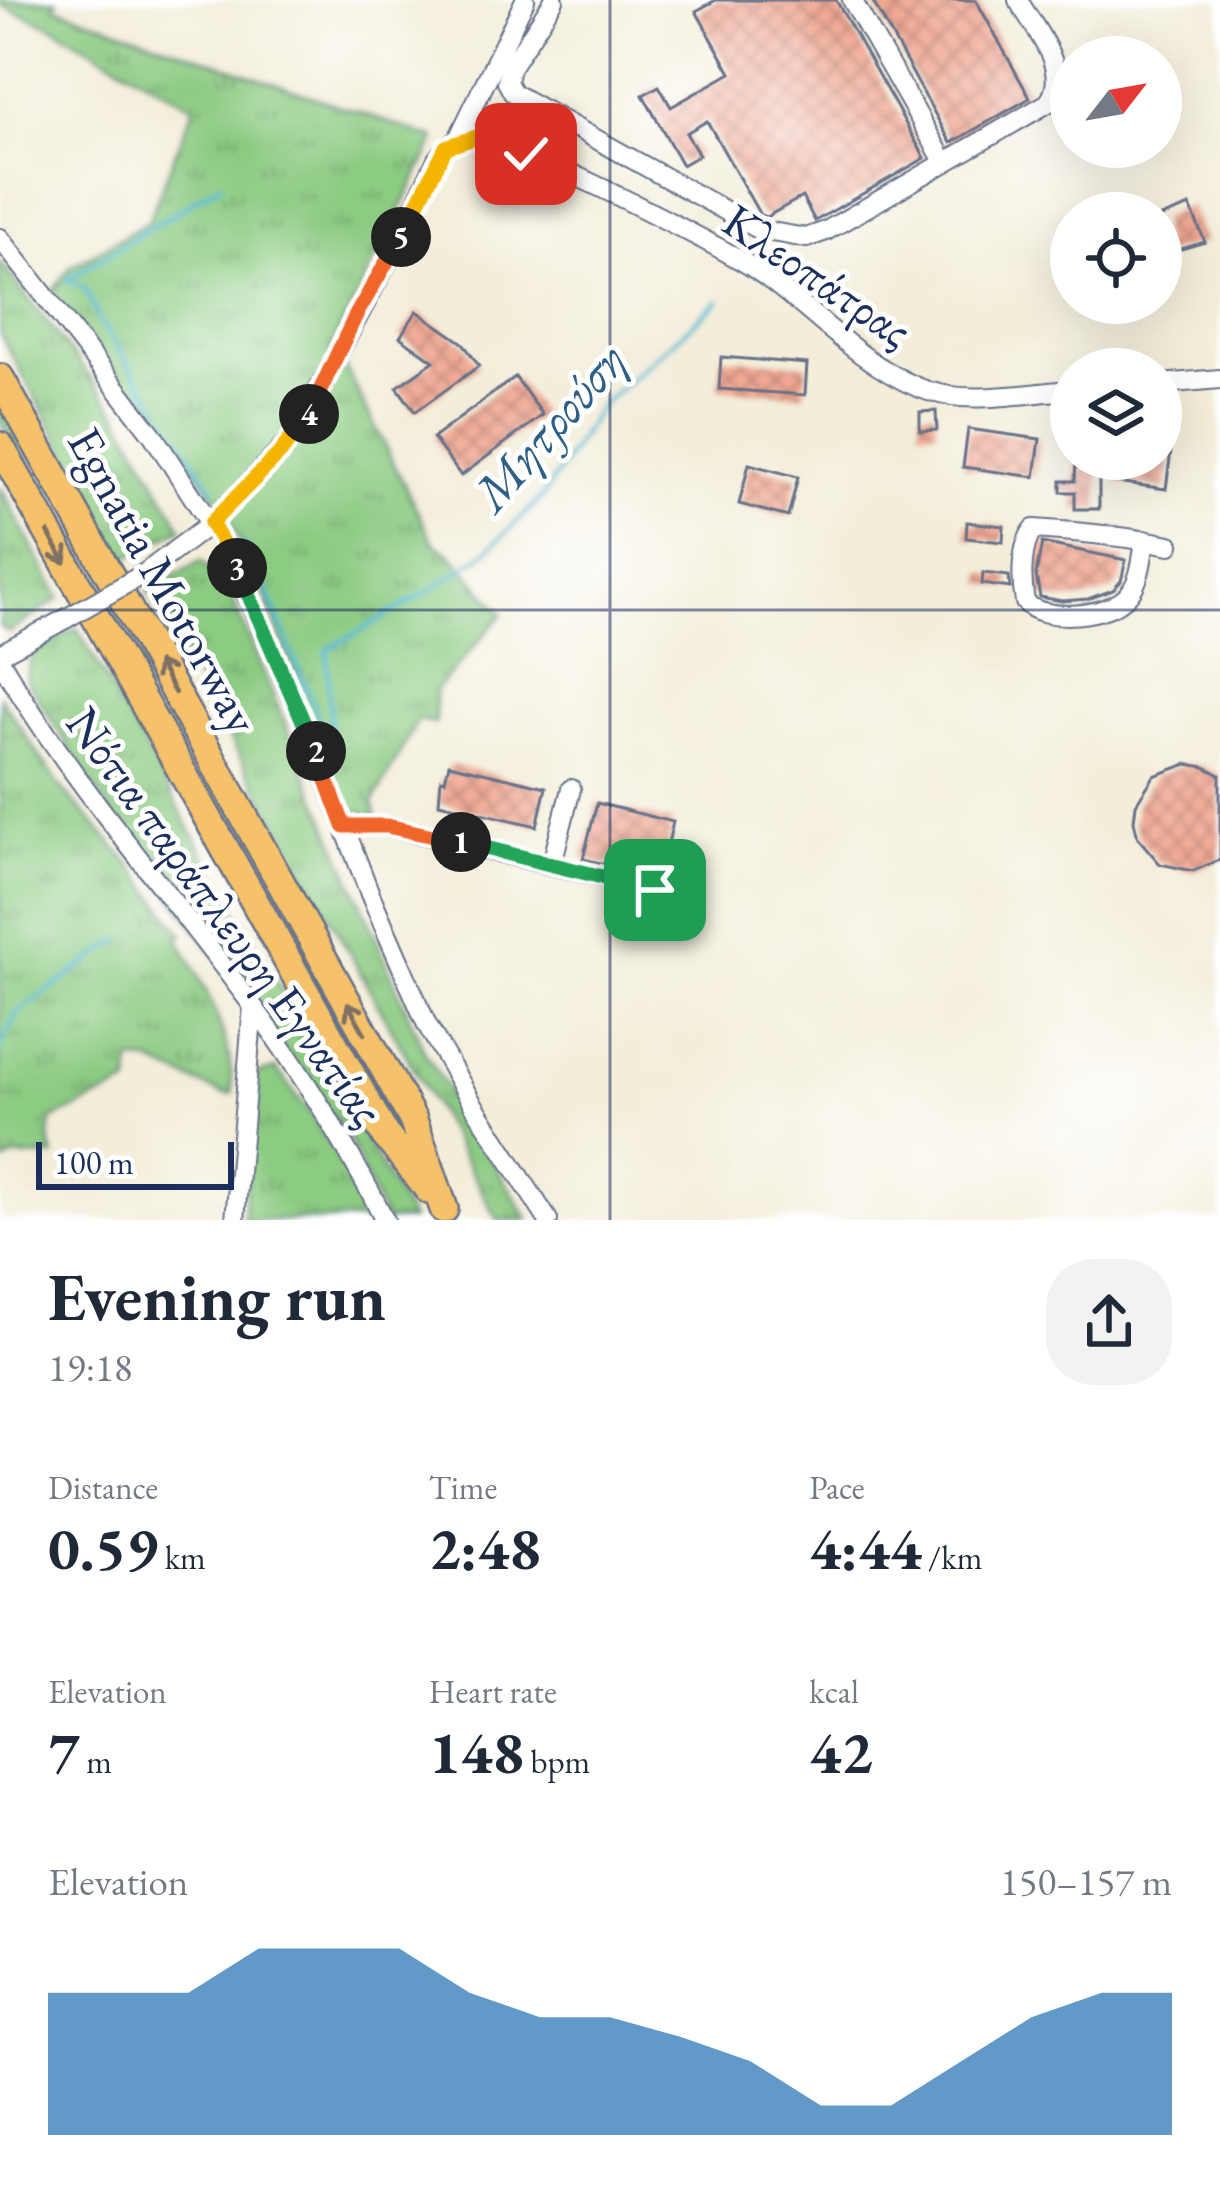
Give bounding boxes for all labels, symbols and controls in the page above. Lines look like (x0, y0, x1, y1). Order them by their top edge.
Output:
north arrow (1050, 36, 1182, 168)
map controls (1050, 36, 1182, 480)
pin (475, 103, 577, 205)
icon: check (493, 121, 559, 187)
street label: Κλεοπάτρας (711, 189, 925, 361)
button: locate (1050, 192, 1182, 324)
pin: 5 (371, 207, 431, 267)
text: 5 (392, 215, 410, 258)
water label: Μητρούση (456, 328, 640, 526)
button: layers (1050, 348, 1182, 480)
pin: 4 (279, 384, 339, 444)
text: 4 (300, 392, 318, 435)
street label: Egnatia Motorway (54, 416, 274, 745)
one-way arrow (46, 529, 69, 564)
pin: 3 (207, 538, 267, 598)
text: 3 (228, 546, 246, 589)
one-way arrow (154, 660, 178, 695)
street label: Νότια παράπλευρη Εγνατίας (53, 694, 399, 1138)
pin: 2 (286, 721, 346, 781)
text: 2 (307, 729, 325, 772)
pin: 1 (431, 812, 491, 872)
text: 1 (452, 820, 470, 863)
pin (604, 839, 706, 941)
icon: arrive (622, 857, 688, 923)
one-way arrow (344, 1001, 367, 1036)
scale bar (36, 1136, 234, 1189)
text: 100 m (54, 1141, 134, 1184)
text: Evening run (48, 1254, 386, 1340)
button: share (1046, 1259, 1172, 1385)
text: 19:18 (48, 1342, 133, 1393)
text: Distance (48, 1466, 158, 1509)
text: Time (429, 1466, 497, 1509)
text: Pace (809, 1466, 865, 1509)
text: 0.59 (48, 1509, 158, 1587)
text: 2:48 (429, 1509, 541, 1587)
text: 4:44 (809, 1509, 921, 1587)
text: km (158, 1536, 206, 1579)
text: /km (921, 1536, 982, 1579)
text: Elevation (48, 1670, 167, 1713)
text: Heart rate (429, 1670, 557, 1713)
text: kcal (809, 1670, 859, 1713)
text: 7 (48, 1713, 80, 1791)
text: 148 (429, 1713, 524, 1791)
text: 42 (809, 1713, 873, 1791)
text: m (80, 1740, 112, 1783)
text: bpm (524, 1740, 590, 1783)
text: Elevation (48, 1856, 188, 1907)
text: 150–157 m (1000, 1856, 1172, 1907)

